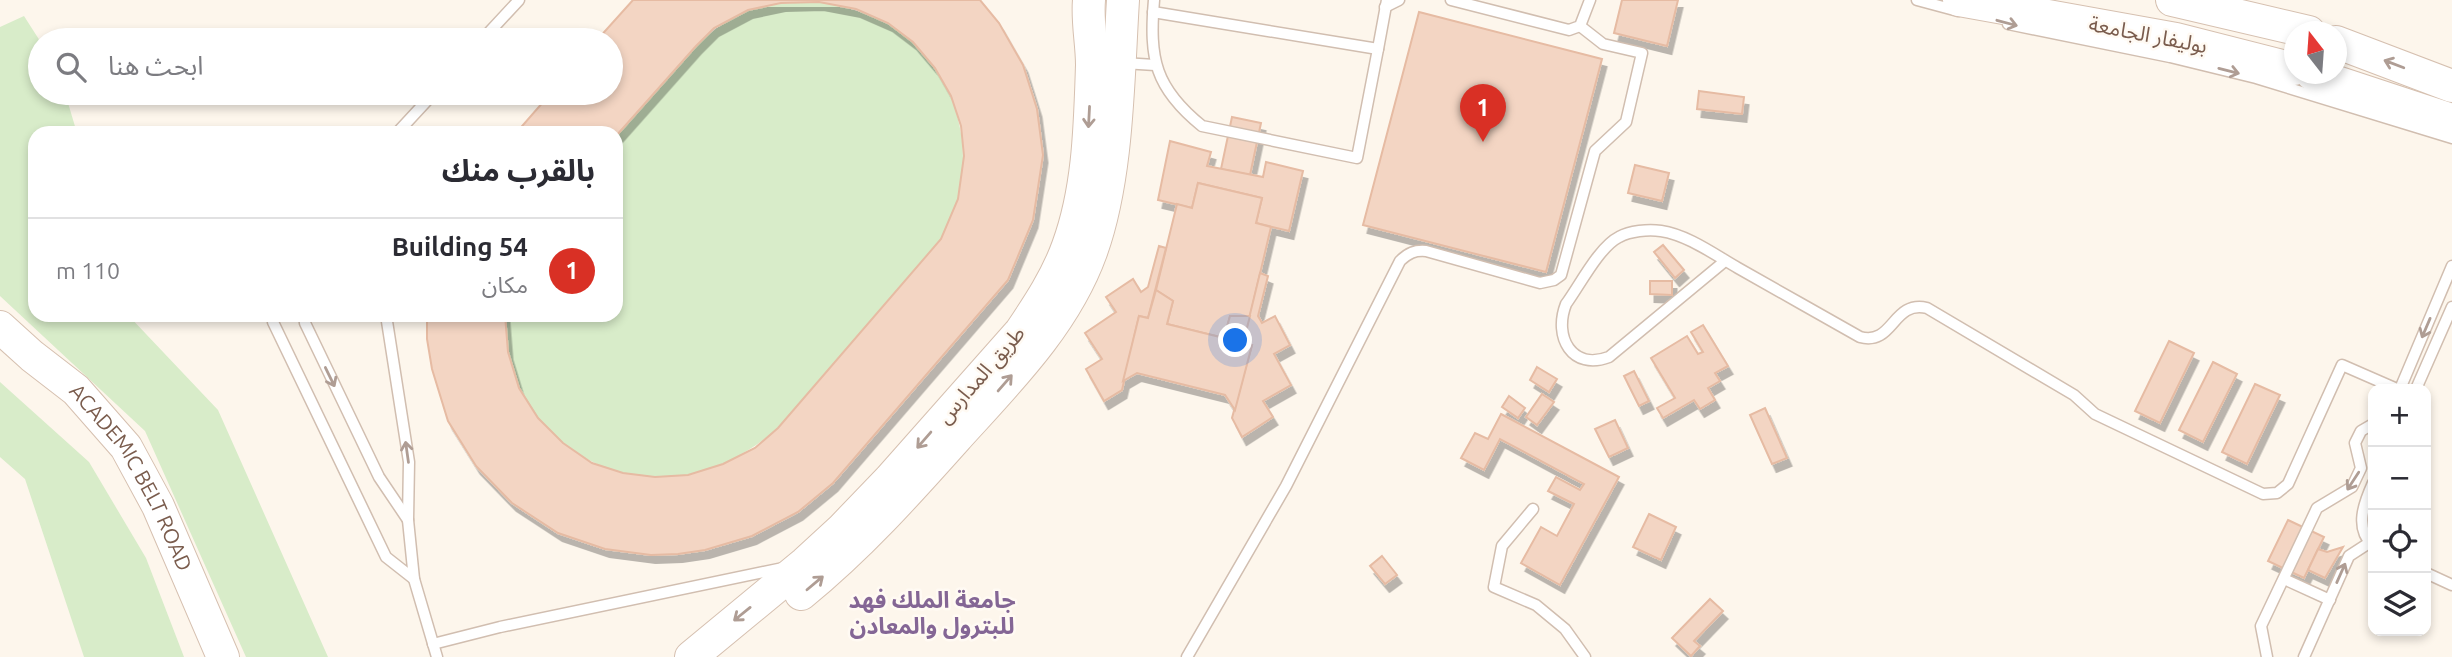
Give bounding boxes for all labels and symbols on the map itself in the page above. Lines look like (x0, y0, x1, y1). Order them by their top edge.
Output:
street label: بوليفار الجامعة (2087, 11, 2209, 58)
one-way arrow (1996, 18, 2018, 31)
north arrow (2284, 21, 2347, 84)
one-way arrow (2384, 57, 2406, 69)
one-way arrow (2217, 65, 2240, 78)
pin: 1 (1460, 84, 1506, 142)
one-way arrow (1082, 105, 1095, 128)
one-way arrow (2419, 317, 2432, 338)
street label: طريق المدارس (931, 321, 1031, 429)
your location (1218, 323, 1252, 357)
one-way arrow (325, 367, 338, 388)
one-way arrow (997, 375, 1013, 393)
street label: ACADEMIC BELT ROAD (65, 378, 197, 574)
one-way arrow (916, 431, 933, 448)
one-way arrow (400, 441, 413, 464)
one-way arrow (2346, 470, 2361, 490)
one-way arrow (2335, 563, 2348, 584)
one-way arrow (805, 575, 823, 591)
district label: جامعة الملك فهد للبترول والمعادن (848, 587, 1016, 640)
one-way arrow (734, 606, 752, 622)

